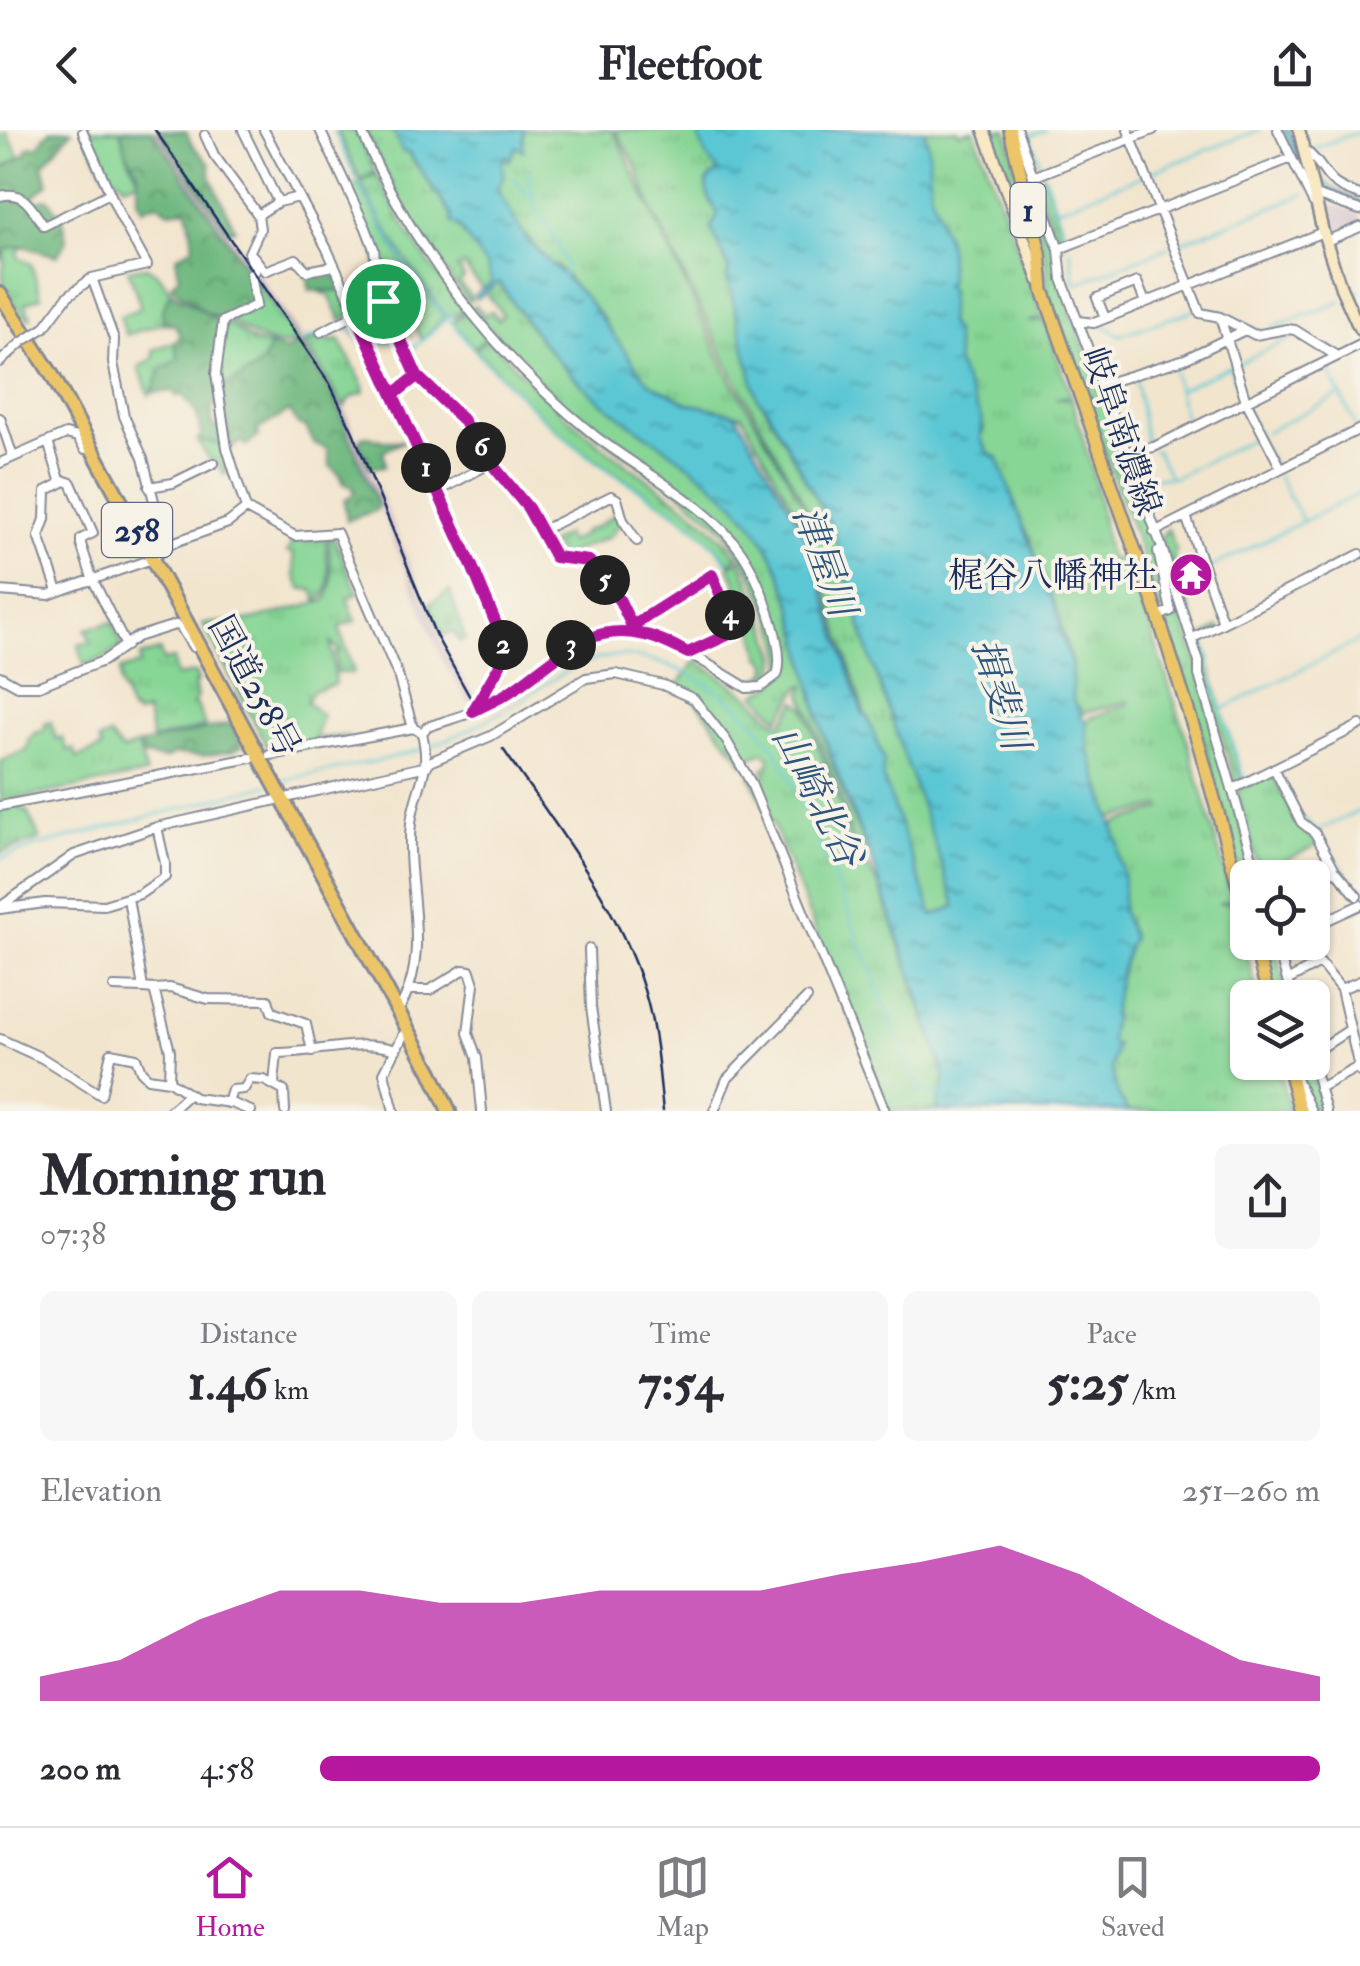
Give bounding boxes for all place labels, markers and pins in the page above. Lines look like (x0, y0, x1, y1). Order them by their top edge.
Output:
pin (341, 259, 426, 344)
pin: 6 (456, 422, 506, 472)
pin: 1 (401, 443, 451, 493)
temple icon: 梶谷八幡神社 (1168, 552, 1214, 598)
place label: 梶谷八幡神社 (948, 554, 1158, 598)
pin: 5 (580, 555, 630, 605)
pin: 4 (705, 590, 755, 640)
pin: 2 (478, 620, 528, 670)
pin: 3 (546, 620, 596, 670)

